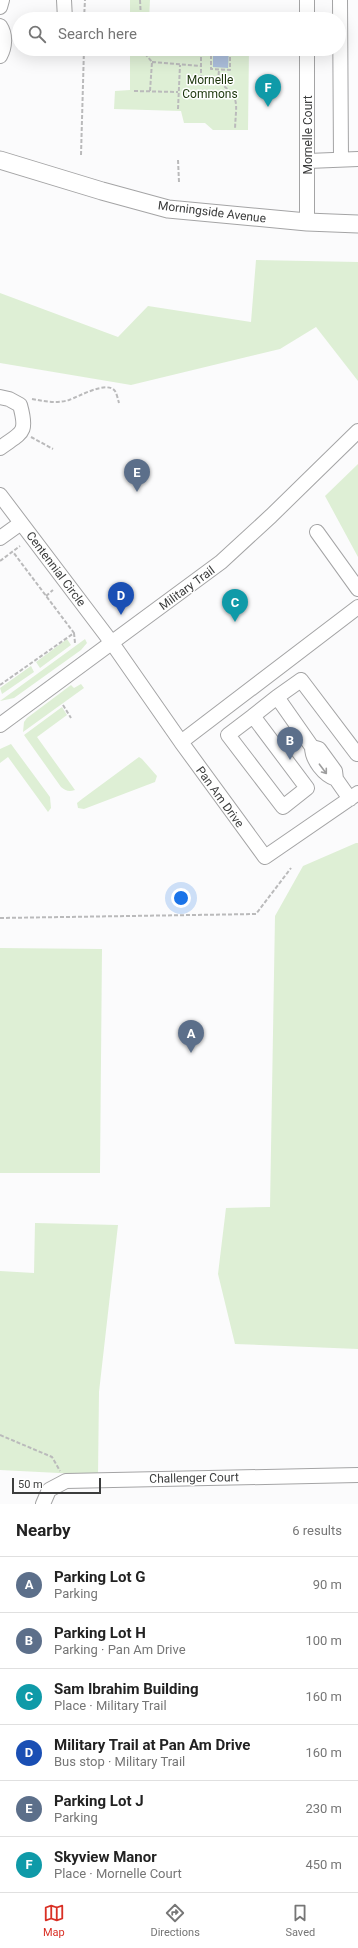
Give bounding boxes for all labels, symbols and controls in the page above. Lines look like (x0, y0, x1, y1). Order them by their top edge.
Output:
search box (12, 12, 346, 56)
icon: search (26, 23, 48, 45)
text: Search here (58, 25, 137, 43)
park label: Mornelle Commons (182, 73, 238, 101)
pin: F (255, 74, 281, 107)
street label: Mornelle Court (301, 95, 315, 175)
street label: Morningside Avenue (157, 198, 267, 226)
pin: E (124, 459, 150, 492)
street label: Centennial Circle (23, 529, 89, 609)
street label: Military Trail (157, 563, 217, 613)
pin: D (108, 582, 134, 615)
pin: C (222, 589, 248, 622)
pin: B (277, 727, 303, 760)
one-way arrow (318, 763, 327, 774)
street label: Pan Am Drive (193, 764, 247, 830)
your location (171, 888, 191, 908)
pin: A (178, 1020, 204, 1053)
street label: Challenger Court (149, 1470, 239, 1486)
scale bar (12, 1476, 101, 1495)
text: 50 m (18, 1478, 43, 1491)
text: Nearby (16, 1520, 71, 1540)
text: 6 results (292, 1523, 342, 1538)
text: Parking Lot G (54, 1568, 145, 1586)
text: A (25, 1577, 33, 1592)
text: 90 m (313, 1577, 342, 1592)
text: Parking (54, 1586, 98, 1601)
text: Parking Lot H (54, 1624, 146, 1642)
text: B (25, 1633, 33, 1648)
text: 100 m (305, 1633, 342, 1648)
text: Parking · Pan Am Drive (54, 1642, 186, 1657)
text: Sam Ibrahim Building (54, 1680, 198, 1698)
text: C (25, 1689, 33, 1704)
text: 160 m (305, 1689, 342, 1704)
text: Place · Military Trail (54, 1698, 167, 1713)
text: Military Trail at Pan Am Drive (54, 1736, 250, 1754)
text: D (25, 1745, 33, 1760)
text: 160 m (305, 1745, 342, 1760)
text: Bus stop · Military Trail (54, 1754, 185, 1769)
text: Parking Lot J (54, 1792, 144, 1810)
text: E (25, 1801, 33, 1816)
text: 230 m (305, 1801, 342, 1816)
text: Parking (54, 1810, 98, 1825)
text: Skyview Manor (54, 1848, 157, 1866)
text: F (25, 1857, 33, 1872)
text: 450 m (305, 1857, 342, 1872)
text: Place · Mornelle Court (54, 1866, 182, 1881)
tab: Map (43, 1902, 65, 1939)
tab: Directions (150, 1902, 200, 1939)
tab: Saved (285, 1902, 315, 1939)

